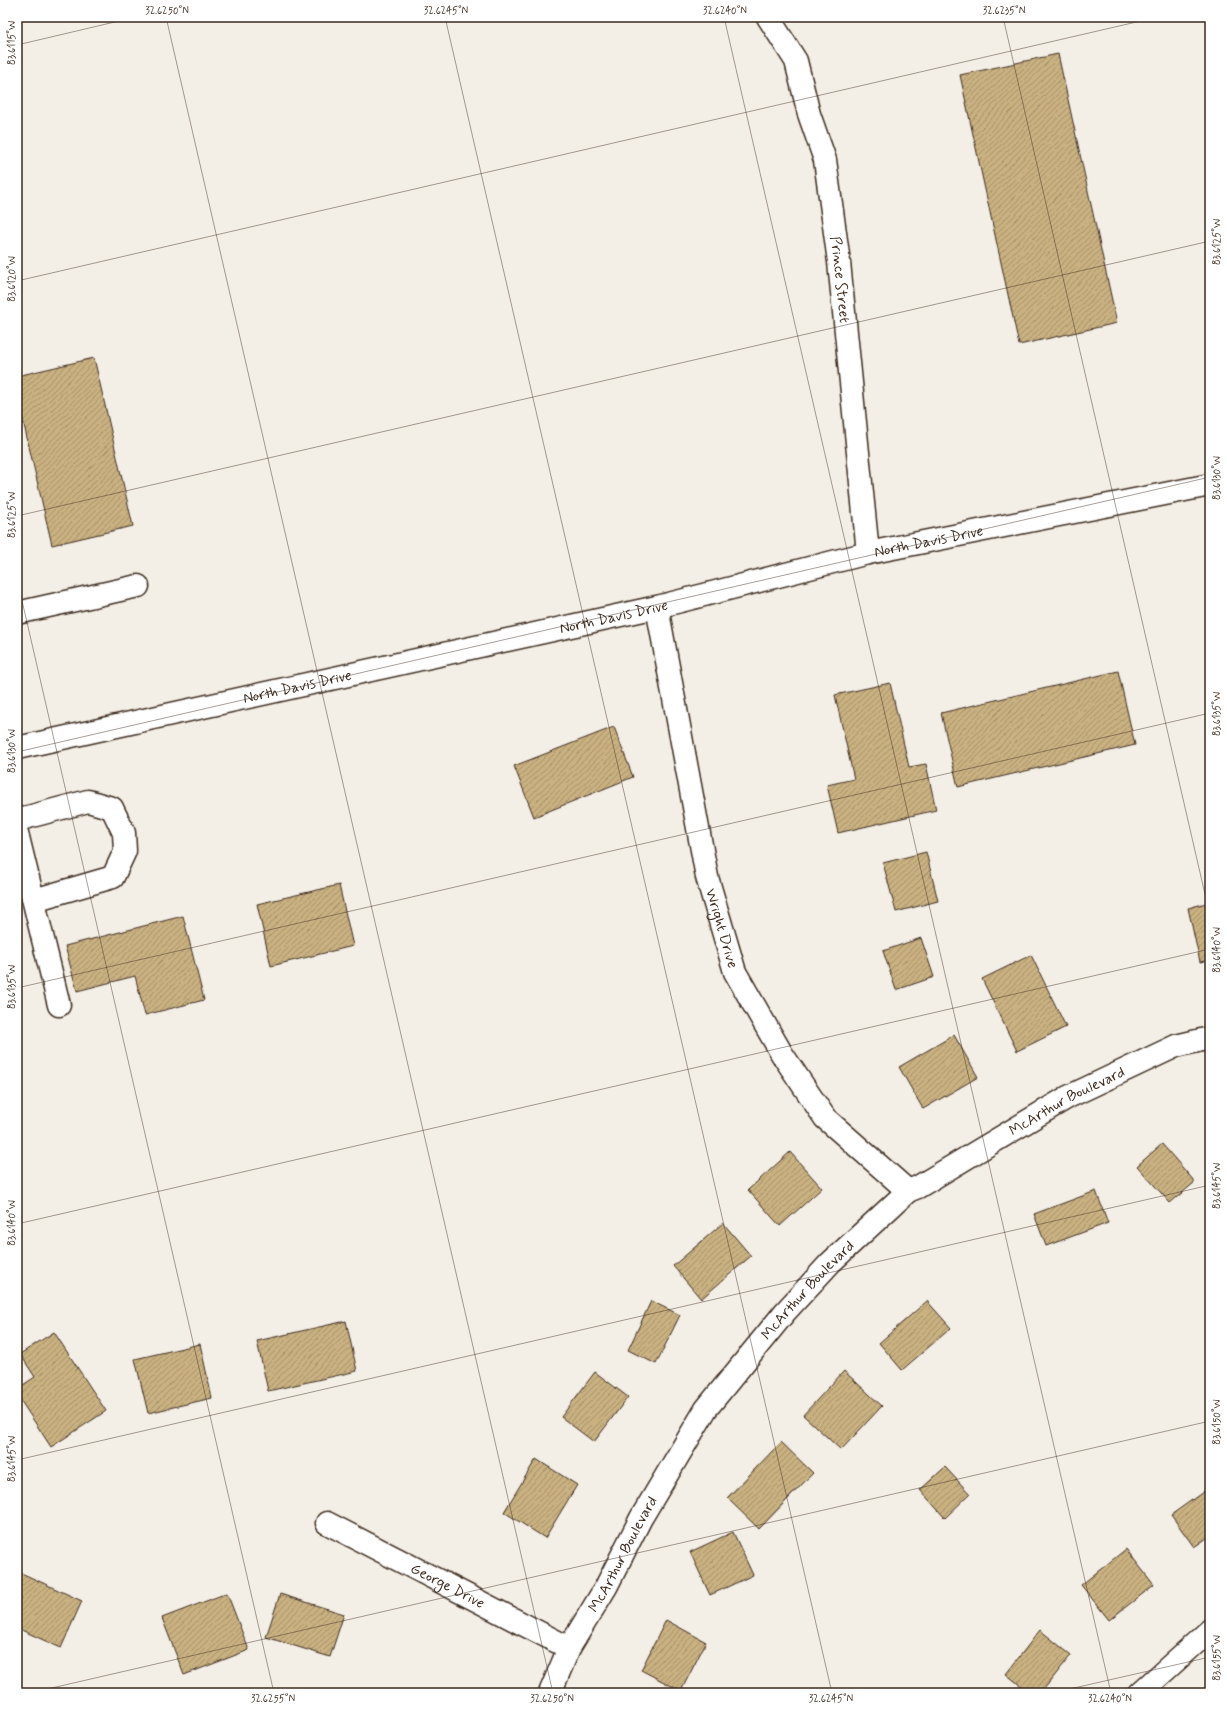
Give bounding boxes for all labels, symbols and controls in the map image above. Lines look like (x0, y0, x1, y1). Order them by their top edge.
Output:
text: 32.6250°N (145, 4, 189, 18)
text: 32.6245°N (424, 4, 469, 18)
text: 32.6240°N (703, 4, 747, 18)
text: 32.6235°N (983, 4, 1026, 18)
text: 83.6115°W (5, 21, 19, 65)
text: 83.6125°W (1210, 219, 1224, 265)
street label: Prince Street (825, 235, 854, 324)
text: 83.6120°W (5, 256, 19, 302)
text: 83.6130°W (1210, 456, 1224, 500)
text: 83.6125°W (5, 492, 19, 538)
street label: North Davis Drive (873, 521, 985, 563)
street label: North Davis Drive (558, 595, 671, 639)
street label: North Davis Drive (241, 665, 354, 709)
text: 83.6135°W (1210, 692, 1224, 736)
text: 83.6130°W (5, 729, 19, 773)
street label: Wright Drive (700, 886, 742, 971)
text: 83.6140°W (1210, 927, 1224, 973)
text: 83.6135°W (5, 965, 19, 1009)
street label: McArthur Boulevard (1006, 1063, 1128, 1141)
text: 83.6145°W (1210, 1163, 1224, 1209)
text: 83.6140°W (5, 1200, 19, 1246)
street label: McArthur Boulevard (757, 1236, 859, 1345)
text: 83.6150°W (1210, 1399, 1224, 1445)
text: 83.6145°W (5, 1436, 19, 1482)
street label: McArthur Boulevard (584, 1493, 663, 1616)
street label: George Drive (407, 1559, 488, 1614)
text: 83.6155°W (1210, 1635, 1224, 1681)
text: 32.6255°N (251, 1692, 295, 1706)
text: 32.6250°N (530, 1692, 574, 1706)
text: 32.6245°N (809, 1692, 854, 1706)
text: 32.6240°N (1088, 1692, 1132, 1706)

